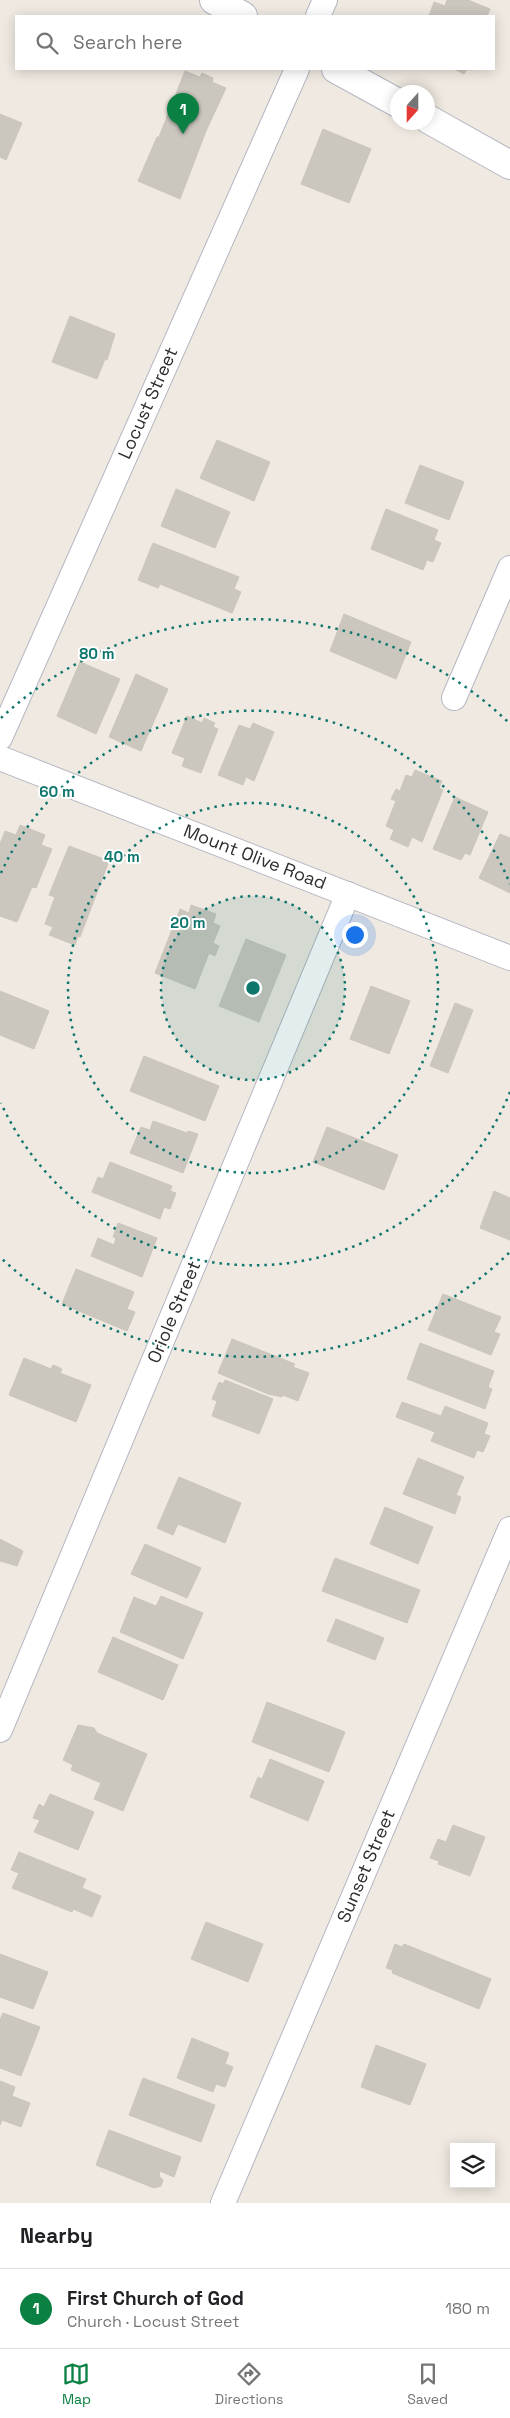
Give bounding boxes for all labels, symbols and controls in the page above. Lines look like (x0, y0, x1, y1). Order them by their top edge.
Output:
search box (15, 15, 495, 70)
icon: search (33, 29, 61, 57)
text: Search here (73, 30, 183, 55)
north arrow (390, 85, 435, 130)
pin: 1 (167, 93, 199, 134)
street label: Locust Street (113, 343, 182, 462)
text: 80 m (79, 644, 115, 663)
text: 60 m (39, 782, 75, 801)
street label: Mount Olive Road (181, 819, 330, 894)
text: 40 m (104, 847, 140, 866)
text: 20 m (170, 913, 206, 932)
your location (342, 922, 368, 948)
centre of rings (244, 979, 262, 997)
street label: Oriole Street (142, 1257, 205, 1366)
street label: Sunset Street (331, 1806, 400, 1926)
map controls (450, 2143, 495, 2188)
button: layers (450, 2143, 495, 2188)
text: Nearby (20, 2222, 93, 2249)
text: First Church of God (67, 2286, 244, 2311)
text: 1 (32, 2298, 40, 2319)
text: 180 m (445, 2298, 490, 2319)
text: Church · Locust Street (67, 2311, 240, 2332)
tab: Map (62, 2360, 91, 2408)
tab: Directions (215, 2360, 283, 2408)
tab: Saved (407, 2360, 448, 2408)

